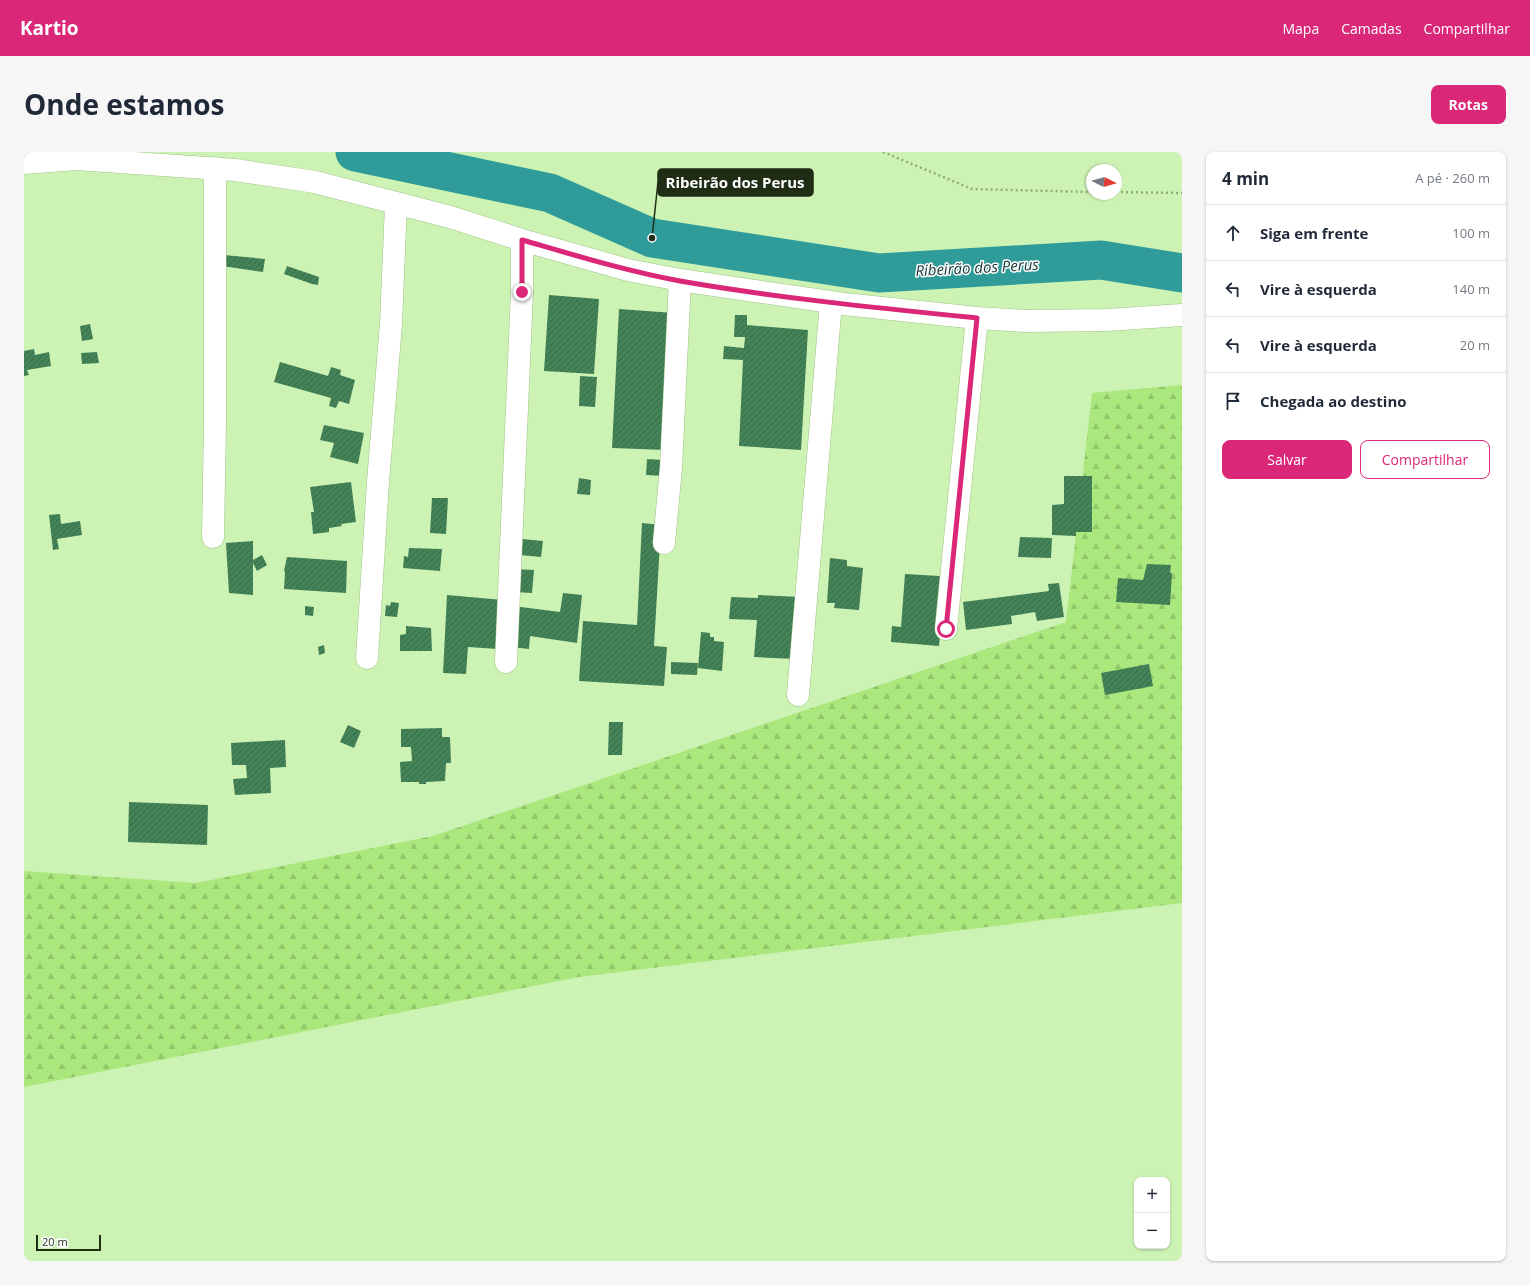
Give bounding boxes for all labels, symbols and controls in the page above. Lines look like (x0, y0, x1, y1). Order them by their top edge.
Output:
text: Kartio (20, 15, 79, 41)
text: Mapa (1283, 19, 1319, 38)
text: Camadas (1341, 19, 1402, 38)
text: Compartilhar (1424, 19, 1510, 38)
text: Onde estamos (24, 85, 225, 123)
button: Rotas (1431, 85, 1506, 124)
north arrow (1086, 164, 1122, 200)
text: 4 min (1222, 167, 1269, 190)
callout: Ribeirão dos Perus (658, 169, 813, 196)
text: A pé · 260 m (1415, 169, 1490, 187)
text: Ribeirão dos Perus (665, 172, 805, 192)
icon: ahead (1222, 222, 1244, 244)
text: Siga em frente (1260, 223, 1368, 243)
text: 100 m (1452, 224, 1490, 242)
water label: Ribeirão dos Perus (915, 254, 1040, 280)
icon: left (1222, 278, 1244, 300)
text: Vire à esquerda (1260, 279, 1377, 299)
text: 140 m (1452, 280, 1490, 298)
route end (513, 283, 531, 301)
icon: left (1222, 334, 1244, 356)
text: Vire à esquerda (1260, 335, 1377, 355)
text: 20 m (1460, 336, 1490, 354)
icon: arrive (1222, 390, 1244, 412)
text: Chegada ao destino (1260, 391, 1407, 411)
button: Salvar (1222, 440, 1352, 479)
button: Compartilhar (1360, 440, 1490, 479)
route start (937, 620, 955, 638)
map controls (1134, 1177, 1170, 1249)
button: + (1134, 1177, 1170, 1213)
button: − (1134, 1213, 1170, 1249)
scale bar (36, 1233, 101, 1252)
text: 20 m (42, 1234, 68, 1249)

